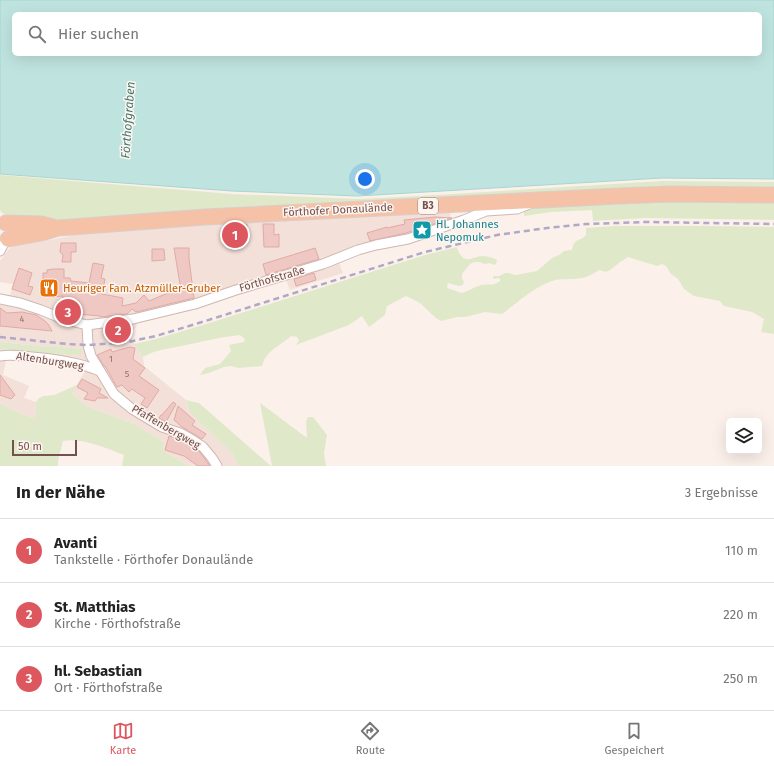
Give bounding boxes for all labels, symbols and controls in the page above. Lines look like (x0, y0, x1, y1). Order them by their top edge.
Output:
search box (12, 12, 762, 56)
icon: search (26, 23, 48, 45)
text: Hier suchen (58, 25, 139, 43)
water label: Förthofgraben (118, 81, 138, 159)
your location (355, 169, 375, 189)
road number: B3 (418, 198, 438, 214)
street label: Förthofer Donaulände (283, 201, 393, 219)
place label: Hl. Johannes Nepomuk (436, 218, 499, 244)
place icon: Hl. Johannes Nepomuk (411, 219, 433, 241)
pin: 1 (222, 220, 248, 250)
street label: Förthofstraße (238, 263, 306, 295)
restaurant icon: Heuriger Fam. Atzmüller-Gruber (38, 277, 60, 299)
place label: Heuriger Fam. Atzmüller-Gruber (63, 282, 221, 295)
pin: 3 (55, 297, 81, 327)
house number: 4 (20, 314, 25, 324)
pin: 2 (105, 315, 131, 345)
street label: Altenburgweg (15, 349, 85, 373)
house number: 1 (109, 354, 113, 364)
house number: 5 (125, 369, 130, 379)
street label: Pfaffenbergweg (129, 402, 203, 452)
map controls (726, 418, 762, 454)
button: layers (726, 418, 762, 454)
scale bar (12, 438, 77, 457)
text: 50 m (18, 440, 42, 453)
text: In der Nähe (16, 482, 105, 503)
text: 3 Ergebnisse (685, 485, 758, 500)
text: Avanti (54, 534, 97, 552)
text: 1 (26, 543, 32, 558)
text: 110 m (725, 543, 758, 558)
text: Tankstelle · Förthofer Donaulände (54, 552, 253, 567)
text: St. Matthias (54, 598, 135, 616)
text: 2 (26, 607, 32, 622)
text: 220 m (723, 607, 758, 622)
text: Kirche · Förthofstraße (54, 616, 181, 631)
text: hl. Sebastian (54, 662, 142, 680)
text: 3 (26, 671, 32, 686)
text: 250 m (723, 671, 758, 686)
text: Ort · Förthofstraße (54, 680, 163, 695)
tab: Karte (110, 720, 136, 757)
tab: Route (356, 720, 385, 757)
tab: Gespeichert (605, 720, 664, 757)

